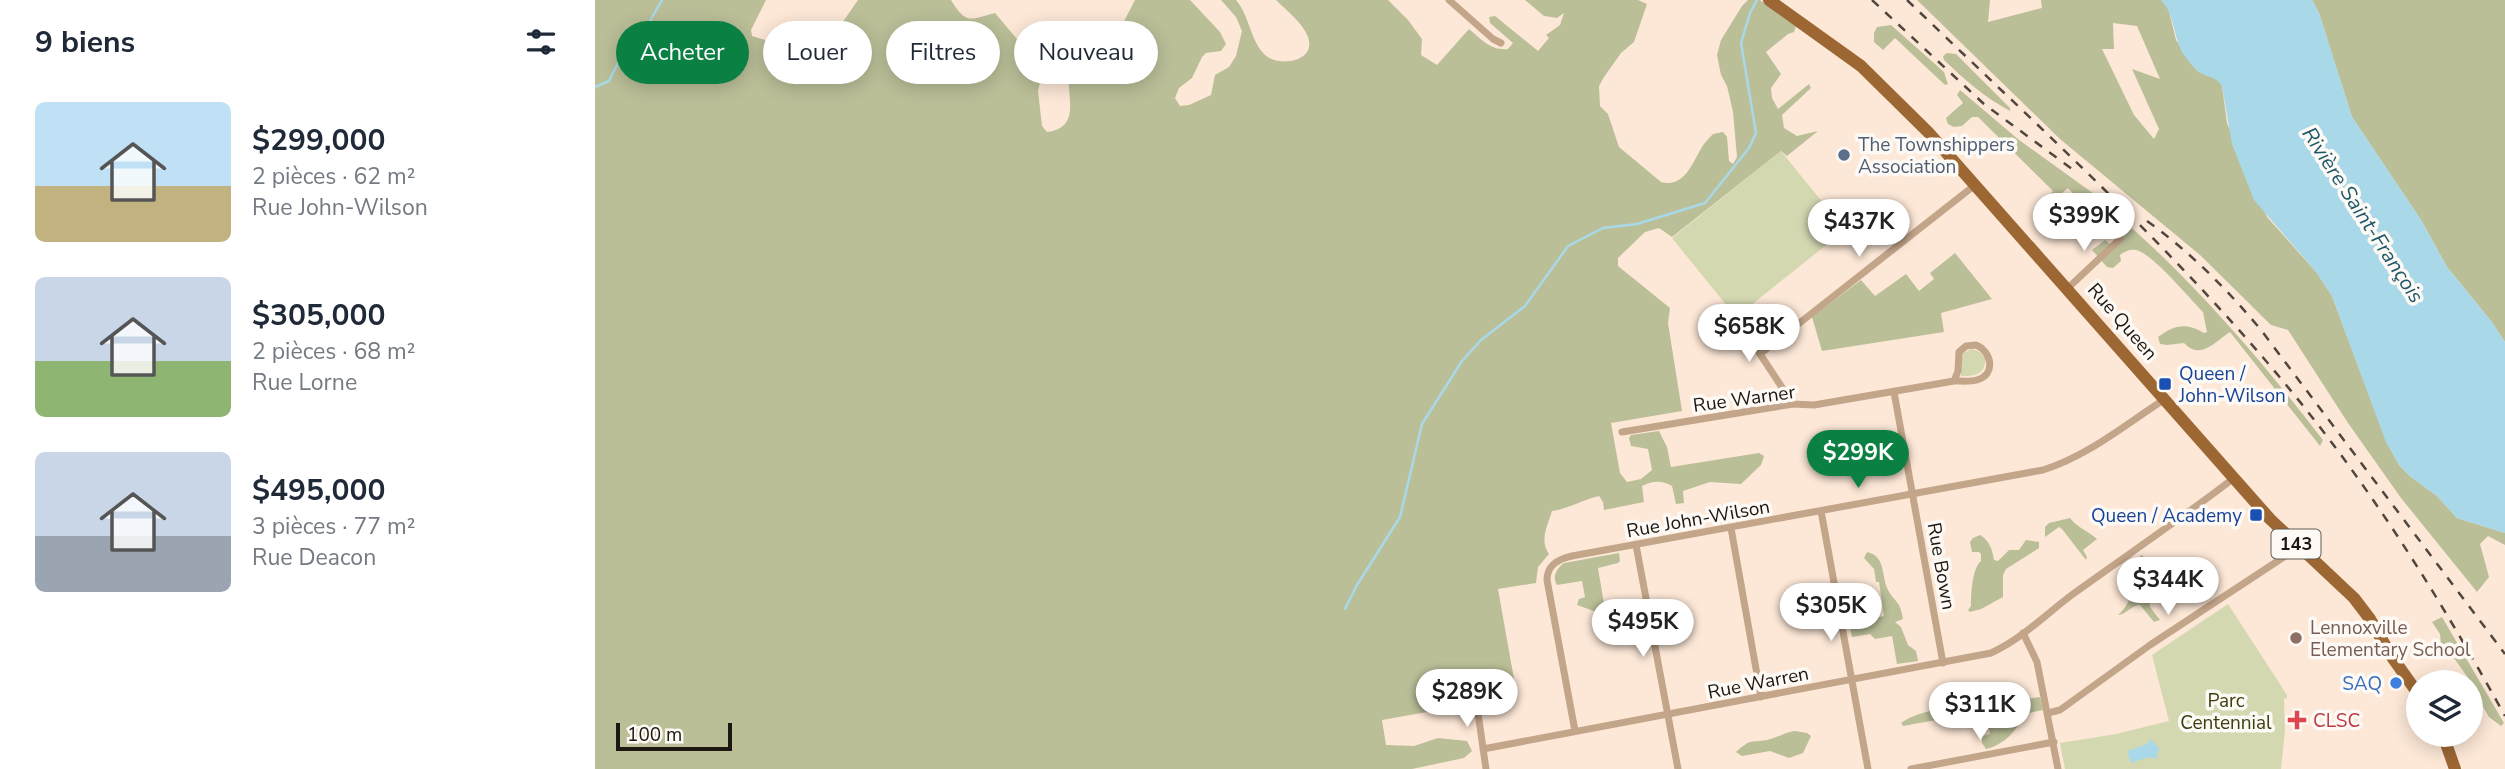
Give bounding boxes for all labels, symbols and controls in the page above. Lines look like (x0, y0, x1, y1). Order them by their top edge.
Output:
chip: Acheter (616, 21, 749, 84)
chip: Louer (763, 21, 872, 84)
chip: Filtres (886, 21, 1000, 84)
chip: Nouveau (1014, 21, 1158, 84)
text: 9 biens (35, 22, 135, 63)
icon: filters (522, 23, 560, 61)
text: $299,000 (252, 120, 385, 161)
water label: Rivière Saint-François (2296, 122, 2430, 308)
icon: home (91, 130, 175, 214)
place label: The Townshippers Association (1858, 132, 2015, 180)
marker: The Townshippers Association (1836, 147, 1852, 163)
text: 2 pièces · 62 m² (252, 161, 415, 192)
text: Rue John-Wilson (252, 192, 428, 223)
pin: $399K (2035, 194, 2133, 253)
pin: $437K (1810, 200, 1908, 259)
text: $399K (2049, 200, 2119, 231)
text: $437K (1824, 206, 1894, 237)
street label: Rue Queen (2081, 277, 2163, 366)
text: $305,000 (252, 295, 385, 336)
pin: $658K (1700, 304, 1798, 364)
icon: home (91, 305, 175, 389)
text: $658K (1714, 311, 1784, 342)
text: 2 pièces · 68 m² (252, 336, 415, 367)
place label: Queen / John-Wilson (2178, 361, 2286, 409)
text: Rue Lorne (252, 367, 357, 398)
marker: Queen / John-Wilson (2157, 376, 2173, 392)
street label: Rue Warner (1691, 379, 1797, 419)
pin: $299K (1809, 430, 1907, 490)
text: $299K (1823, 437, 1893, 468)
text: $495,000 (252, 470, 385, 511)
icon: home (91, 480, 175, 564)
street label: Rue John-Wilson (1624, 494, 1772, 544)
place label: Queen / Academy (2091, 503, 2242, 529)
marker: Queen / Academy (2248, 507, 2264, 523)
text: 3 pièces · 77 m² (252, 511, 415, 542)
street label: Rue Bown (1921, 520, 1961, 612)
road number: 143 (2271, 530, 2321, 558)
text: Rue Deacon (252, 542, 376, 573)
pin: $344K (2119, 558, 2217, 617)
text: $344K (2133, 564, 2203, 595)
pin: $305K (1782, 584, 1880, 643)
text: $305K (1796, 590, 1866, 621)
pin: $495K (1594, 600, 1692, 659)
text: $495K (1608, 606, 1678, 637)
place label: Lennoxville Elementary School (2310, 615, 2471, 663)
marker: Lennoxville Elementary School (2288, 630, 2304, 646)
street label: Rue Warren (1705, 660, 1811, 706)
pin: $289K (1418, 670, 1516, 729)
map controls (2406, 670, 2483, 747)
button: layers (2406, 670, 2483, 747)
place label: SAQ (2342, 671, 2382, 697)
marker: SAQ (2388, 675, 2404, 691)
text: $289K (1432, 676, 1502, 707)
pin: $311K (1931, 682, 2029, 742)
park label: Parc Centennial (2180, 688, 2272, 736)
text: $311K (1945, 689, 2015, 720)
place label: CLSC (2313, 708, 2360, 734)
marker: CLSC (2287, 710, 2307, 730)
scale bar (616, 720, 731, 752)
text: 100 m (627, 722, 682, 748)

